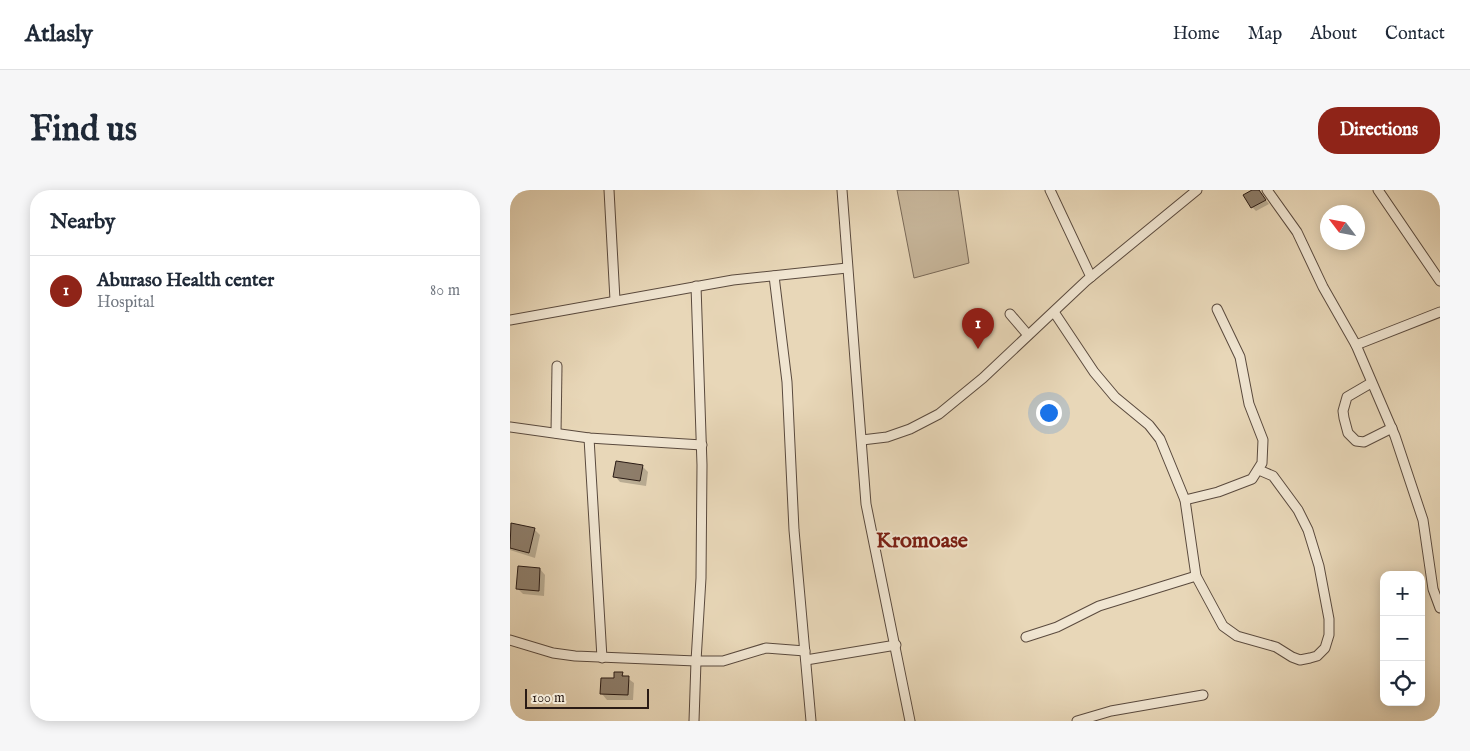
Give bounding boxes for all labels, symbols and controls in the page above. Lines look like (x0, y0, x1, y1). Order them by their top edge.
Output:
text: Atlasly (25, 19, 93, 50)
text: Home (1173, 23, 1220, 46)
text: Map (1248, 23, 1282, 46)
text: About (1310, 23, 1357, 46)
text: Contact (1385, 23, 1445, 46)
button: Directions (1318, 107, 1440, 154)
text: Find us (30, 108, 137, 153)
north arrow (1320, 205, 1365, 250)
text: Nearby (50, 209, 115, 236)
text: Aburaso Health center (97, 269, 274, 293)
text: 1 (63, 281, 69, 301)
text: 80 m (430, 281, 460, 301)
text: Hospital (97, 293, 154, 313)
pin: 1 (962, 308, 994, 349)
your location (1036, 400, 1062, 426)
district label: Kromoase (876, 527, 968, 555)
map controls (1380, 571, 1425, 706)
button: + (1380, 571, 1425, 616)
button: − (1380, 616, 1425, 661)
button: locate (1380, 661, 1425, 706)
scale bar (525, 686, 649, 709)
text: 100 m (532, 689, 565, 707)

